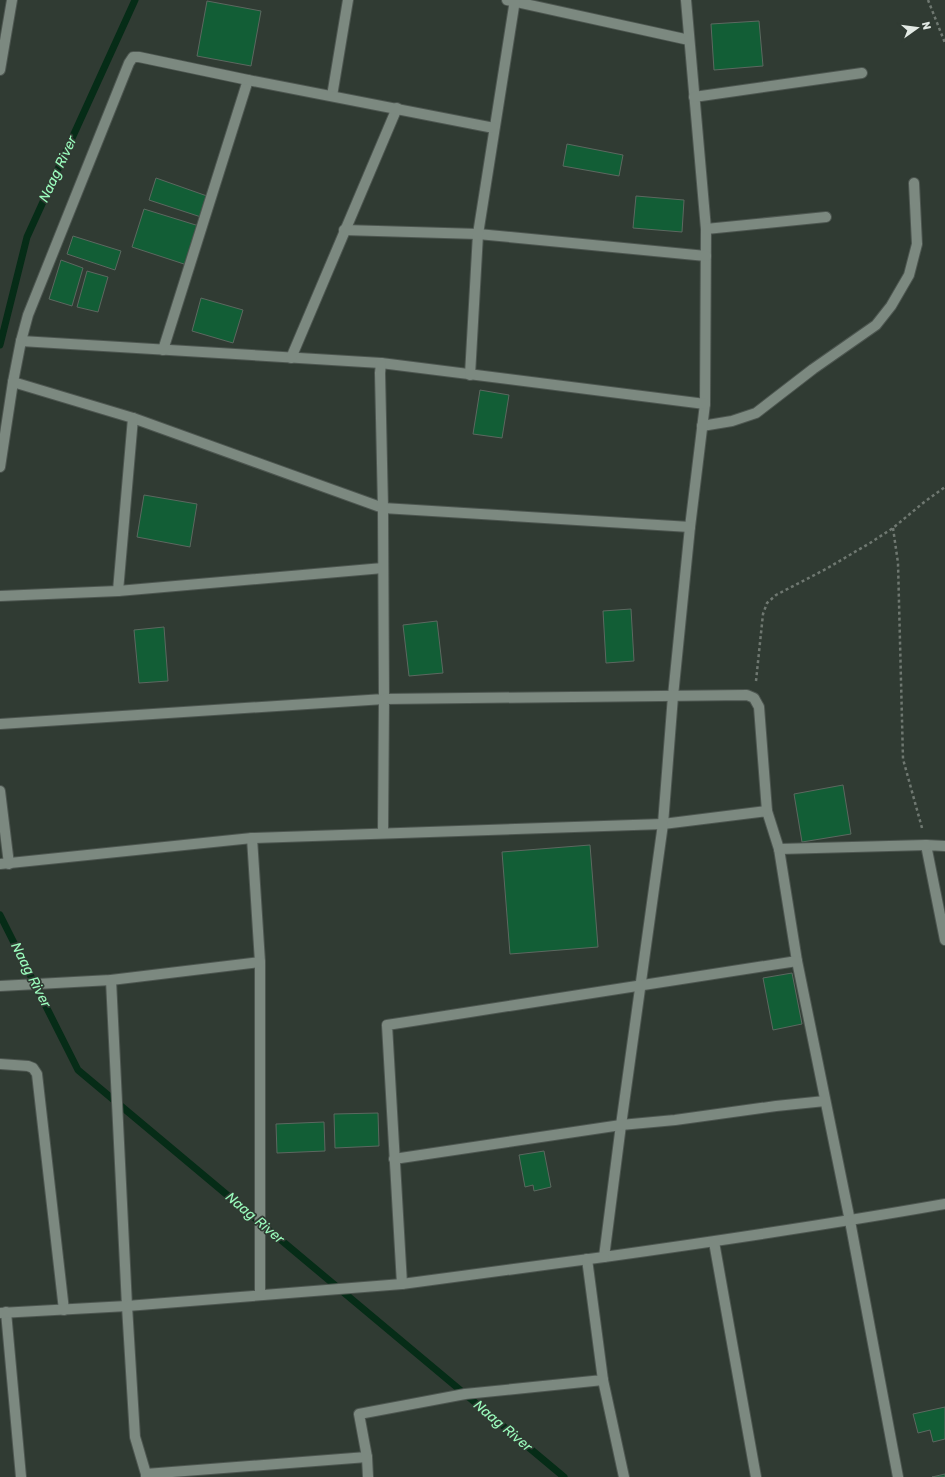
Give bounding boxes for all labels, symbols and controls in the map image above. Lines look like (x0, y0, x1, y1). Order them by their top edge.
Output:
north arrow (897, 8, 937, 48)
text: N (919, 20, 934, 31)
water label: Naag River (35, 133, 81, 205)
water label: Naag River (7, 939, 55, 1011)
water label: Naag River (222, 1189, 288, 1248)
water label: Naag River (470, 1397, 536, 1456)

